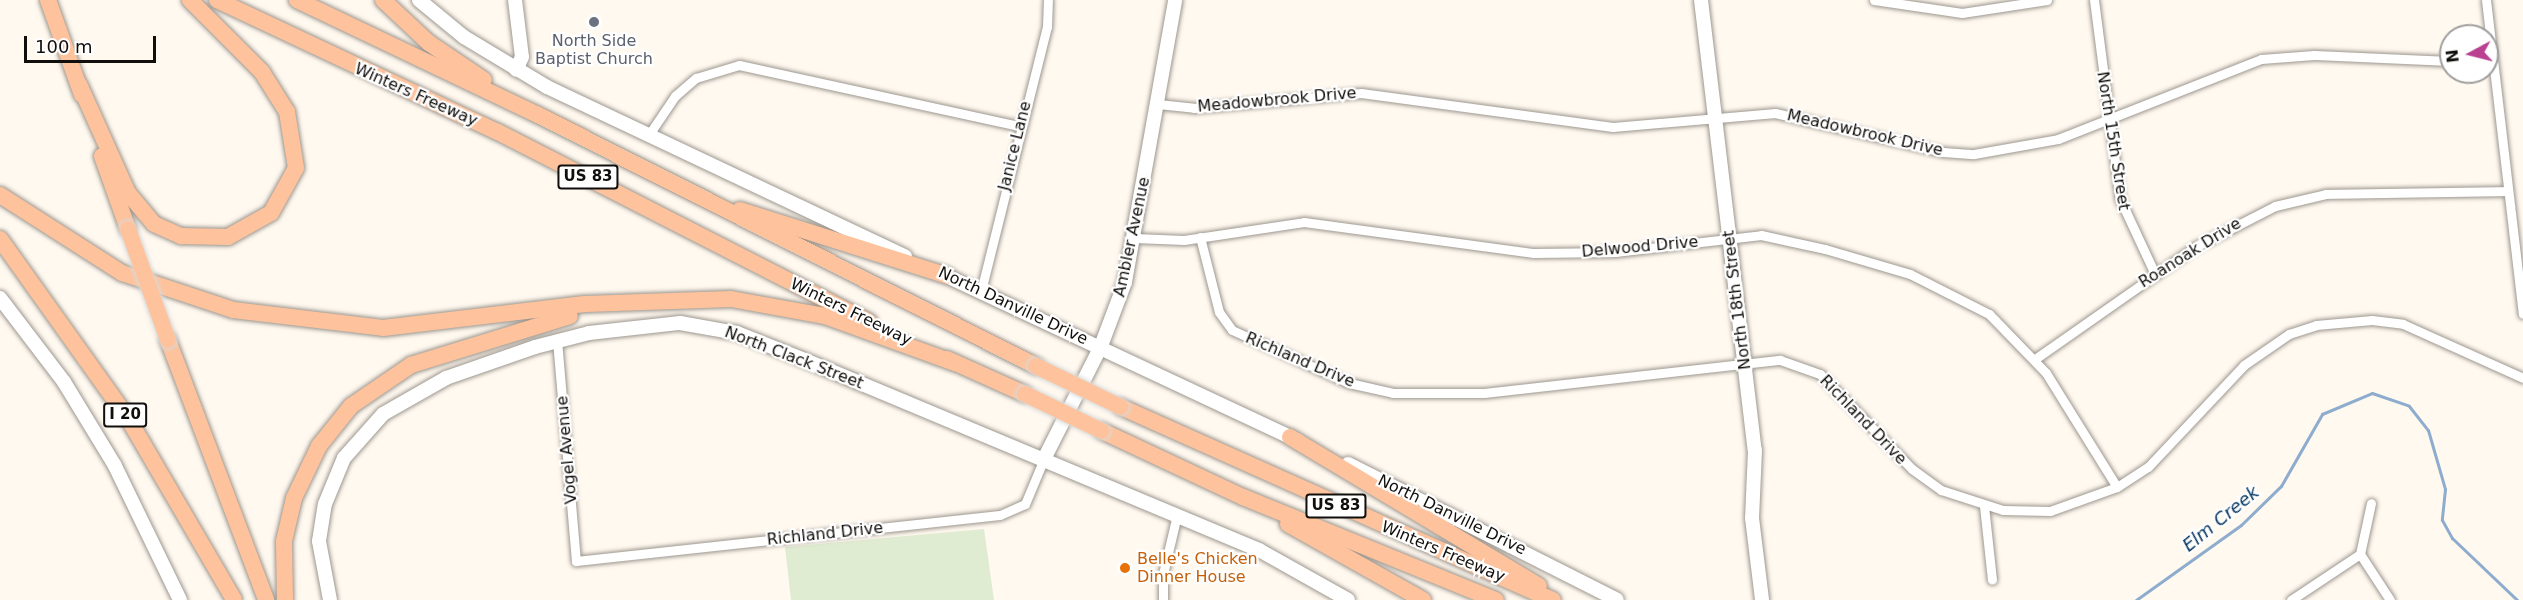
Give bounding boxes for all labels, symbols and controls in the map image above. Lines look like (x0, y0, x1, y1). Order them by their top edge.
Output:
marker: North Side Baptist Church (587, 15, 601, 29)
scale bar (27, 24, 159, 62)
north arrow (2439, 24, 2499, 84)
place label: North Side Baptist Church (535, 31, 653, 69)
text: 100 m (35, 36, 93, 57)
text: N (2442, 48, 2463, 64)
street label: Winters Freeway (352, 59, 480, 131)
street label: North 15th Street (2093, 70, 2133, 212)
street label: Meadowbrook Drive (1197, 83, 1357, 117)
street label: Janice Lane (995, 99, 1035, 193)
street label: Meadowbrook Drive (1785, 106, 1945, 160)
road number: US 83 (556, 165, 620, 189)
street label: Ambler Avenue (1110, 175, 1154, 299)
street label: Roanoak Drive (2135, 214, 2245, 292)
street label: North 18th Street (1719, 229, 1755, 371)
street label: Delwood Drive (1581, 232, 1699, 262)
street label: North Danville Drive (935, 263, 1091, 349)
street label: Winters Freeway (787, 274, 915, 350)
street label: North Clack Street (722, 323, 866, 393)
street label: Richland Drive (1242, 328, 1358, 392)
street label: Richland Drive (1816, 371, 1910, 469)
street label: Vogel Avenue (553, 395, 581, 505)
road number: I 20 (102, 403, 148, 427)
street label: North Danville Drive (1375, 471, 1529, 559)
water label: Elm Creek (2178, 482, 2264, 556)
road number: US 83 (1304, 494, 1368, 518)
street label: Winters Freeway (1378, 517, 1508, 587)
street label: Richland Drive (766, 518, 884, 550)
place label: Belle's Chicken Dinner House (1137, 549, 1258, 587)
marker: Belle's Chicken Dinner House (1118, 561, 1132, 575)

